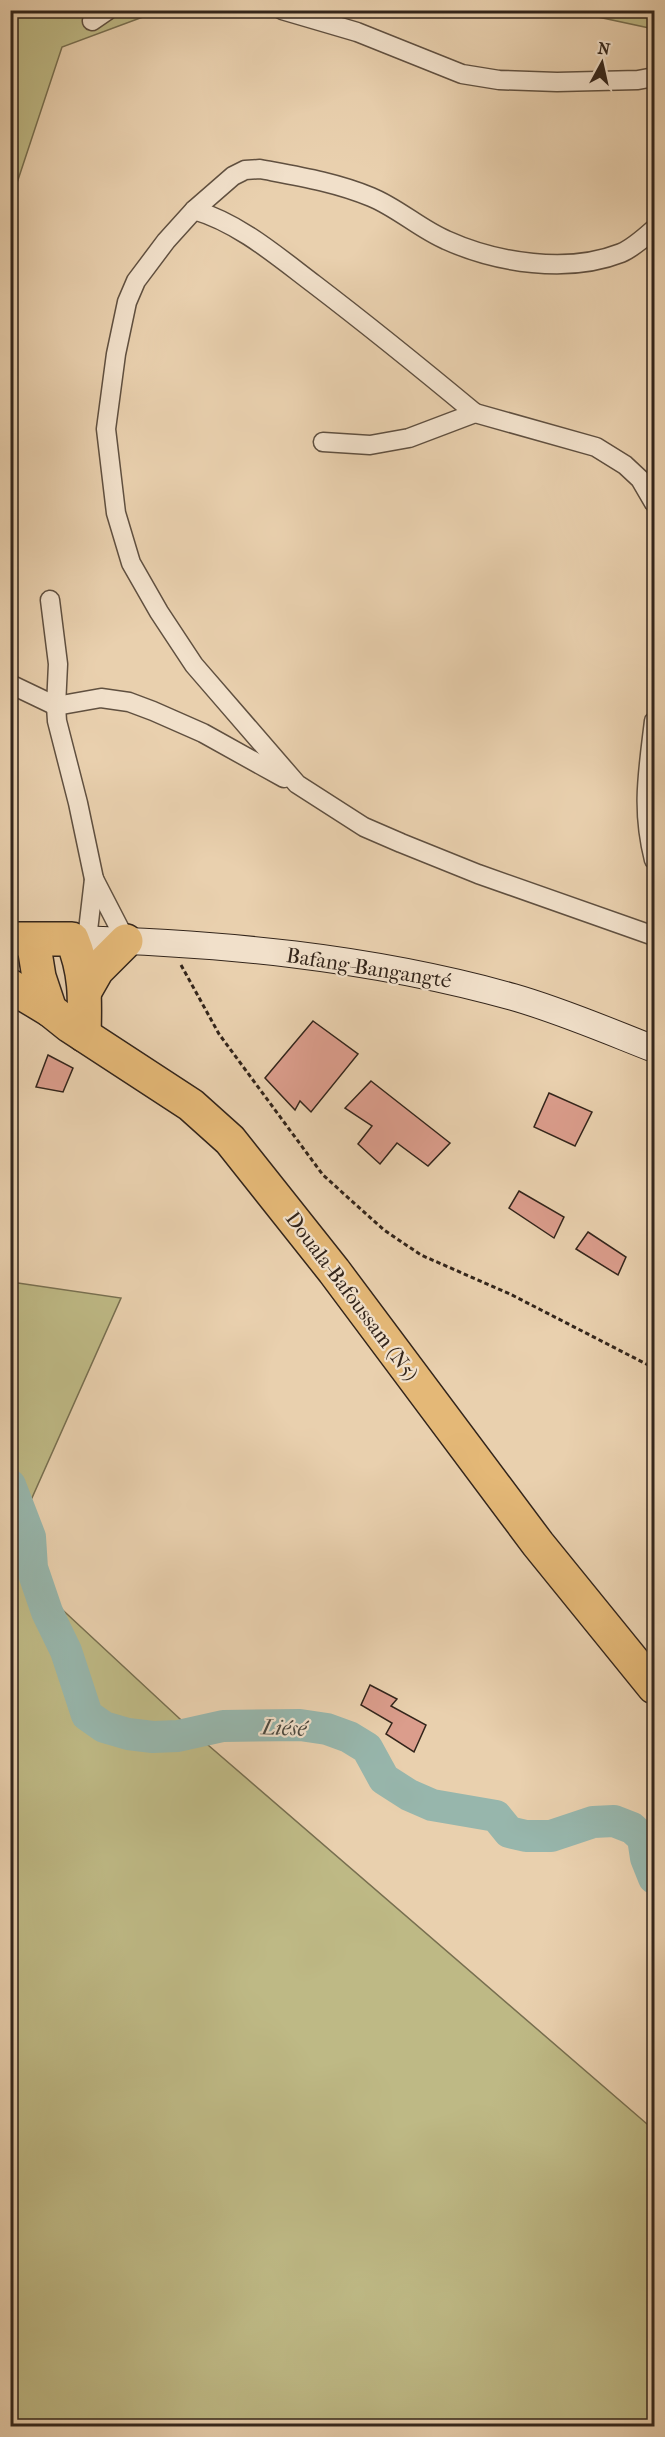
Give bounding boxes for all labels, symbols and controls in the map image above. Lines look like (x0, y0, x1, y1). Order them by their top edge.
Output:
north arrow (572, 33, 632, 93)
text: N (597, 38, 612, 59)
street label: Bafang-Bangangté (285, 943, 453, 993)
street label: Douala-Bafoussam (N5) (281, 1207, 423, 1385)
water label: Liésé (259, 1714, 310, 1742)

